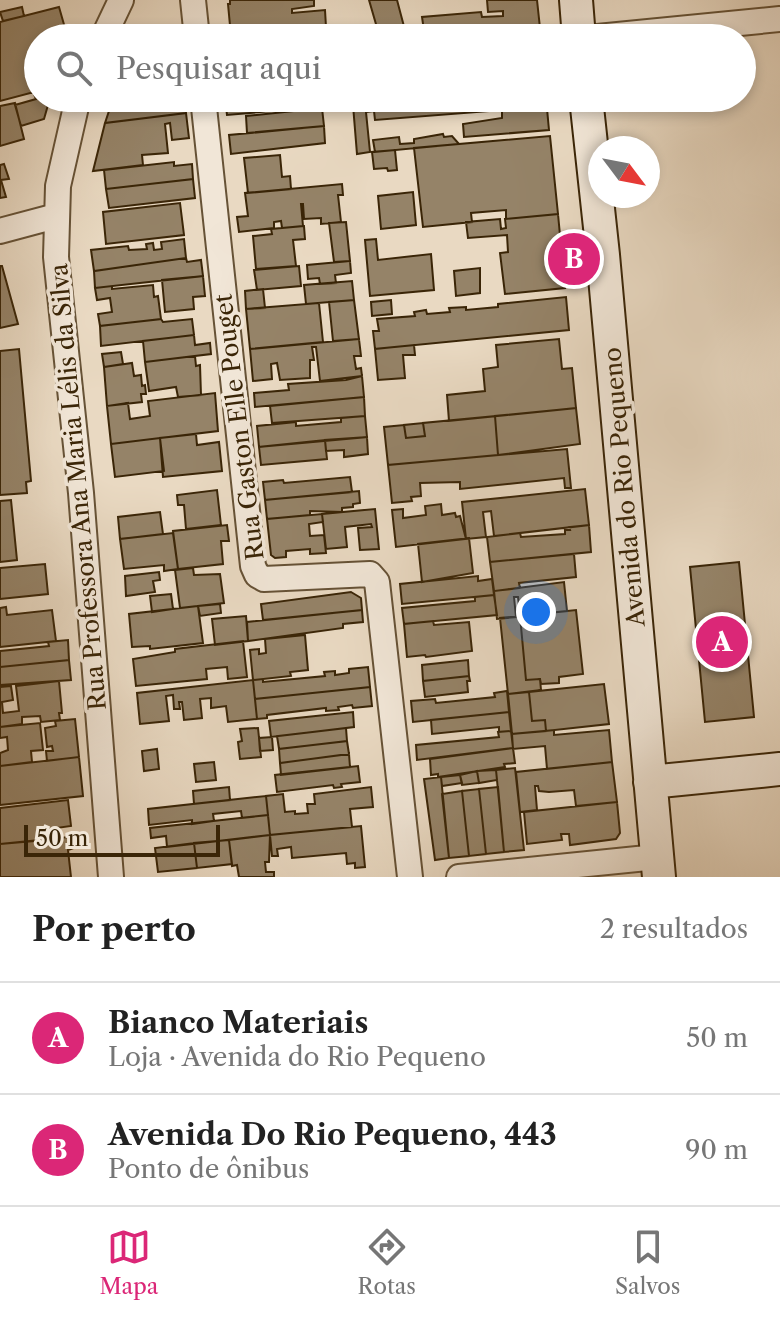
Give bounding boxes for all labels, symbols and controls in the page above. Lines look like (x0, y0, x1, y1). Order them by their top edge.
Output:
search box (24, 24, 756, 112)
icon: search (52, 46, 96, 90)
text: Pesquisar aqui (116, 50, 321, 87)
north arrow (588, 136, 660, 208)
pin: B (548, 229, 600, 289)
street label: Rua Professora Ana Maria Lélis da Silva (44, 262, 112, 712)
street label: Rua Gaston Elle Pouget (208, 292, 270, 562)
street label: Avenida do Rio Pequeno (597, 346, 651, 629)
your location (516, 592, 556, 632)
pin: A (696, 612, 748, 672)
scale bar (24, 821, 220, 857)
text: 50 m (36, 825, 88, 852)
text: Por perto (32, 908, 196, 950)
text: 2 resultados (600, 913, 748, 945)
text: Bianco Materiais (108, 1004, 368, 1041)
text: A (48, 1022, 68, 1054)
text: 50 m (686, 1022, 748, 1054)
text: Loja · Avenida do Rio Pequeno (108, 1041, 486, 1073)
text: Avenida Do Rio Pequeno, 443 (108, 1116, 557, 1153)
text: B (48, 1134, 68, 1166)
text: 90 m (685, 1134, 748, 1166)
text: Ponto de ônibus (108, 1153, 309, 1185)
tab: Mapa (100, 1225, 158, 1300)
tab: Rotas (358, 1225, 416, 1300)
tab: Salvos (615, 1225, 680, 1300)

